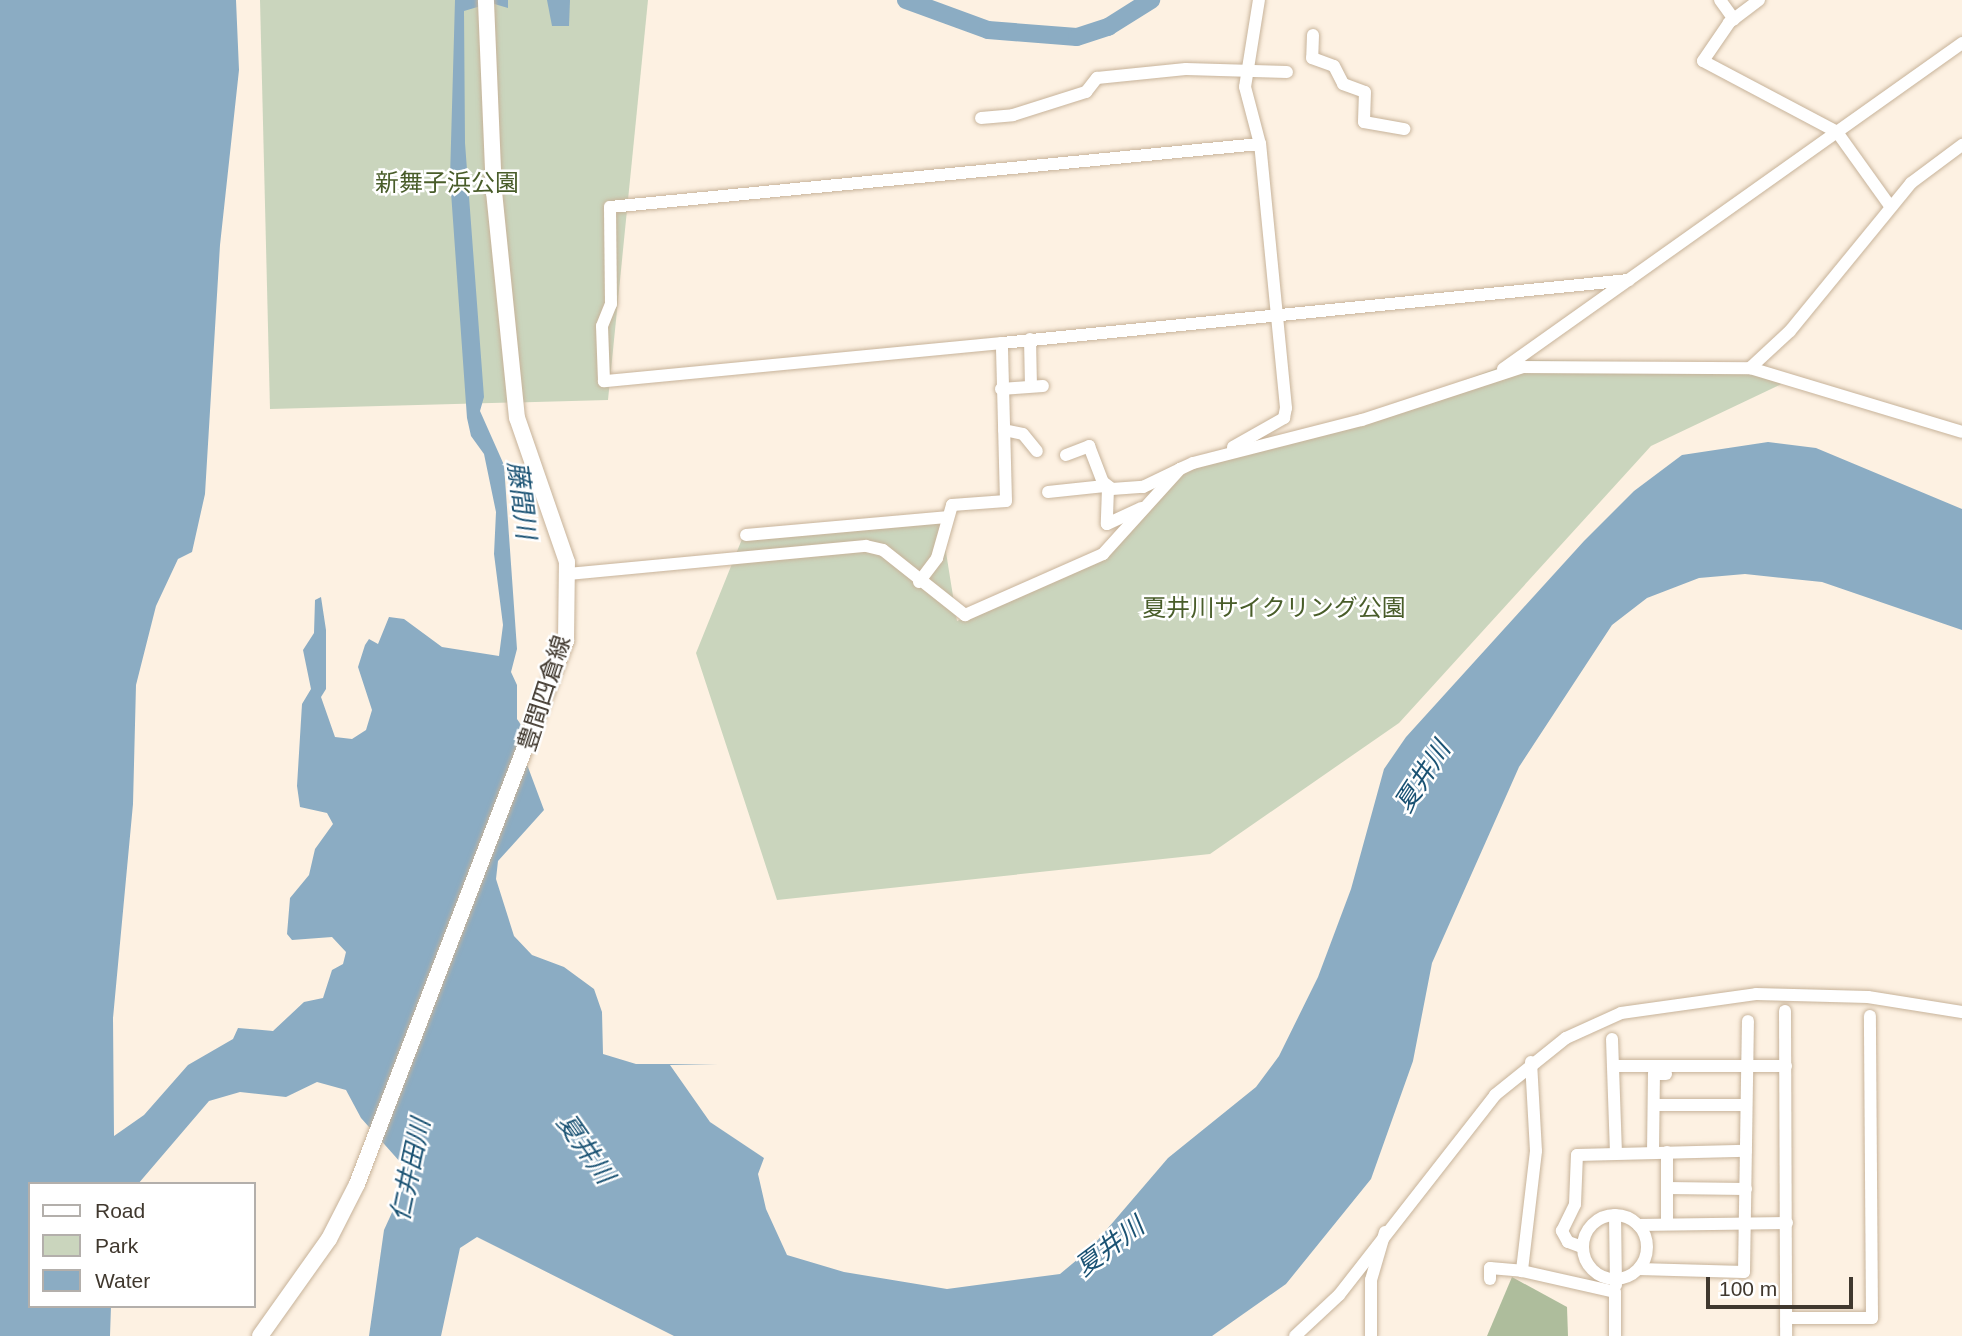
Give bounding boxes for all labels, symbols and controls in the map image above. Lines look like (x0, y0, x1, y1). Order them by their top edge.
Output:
park label: 新舞子浜公園 (375, 169, 519, 197)
water label: 藤間川 (501, 459, 541, 541)
park label: 夏井川サイクリング公園 (1142, 594, 1406, 622)
street label: 豊間四倉線 (512, 631, 576, 755)
water label: 夏井川 (1389, 736, 1457, 818)
water label: 夏井川 (550, 1108, 620, 1190)
water label: 仁井田川 (385, 1116, 437, 1224)
legend (28, 1182, 256, 1308)
text: Road (95, 1199, 145, 1222)
water label: 夏井川 (1069, 1211, 1151, 1283)
text: Park (95, 1234, 138, 1257)
scale bar (1710, 1262, 1857, 1306)
text: Water (95, 1269, 150, 1292)
text: 100 m (1719, 1277, 1777, 1300)

